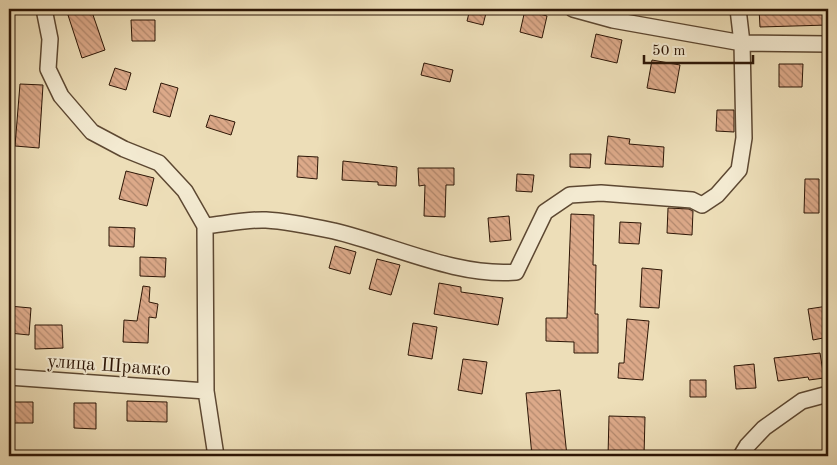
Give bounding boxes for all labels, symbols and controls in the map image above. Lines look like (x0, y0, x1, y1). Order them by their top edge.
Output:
scale bar (644, 32, 753, 64)
text: 50 m (652, 44, 686, 59)
street label: улица Шрамко (46, 353, 171, 380)

